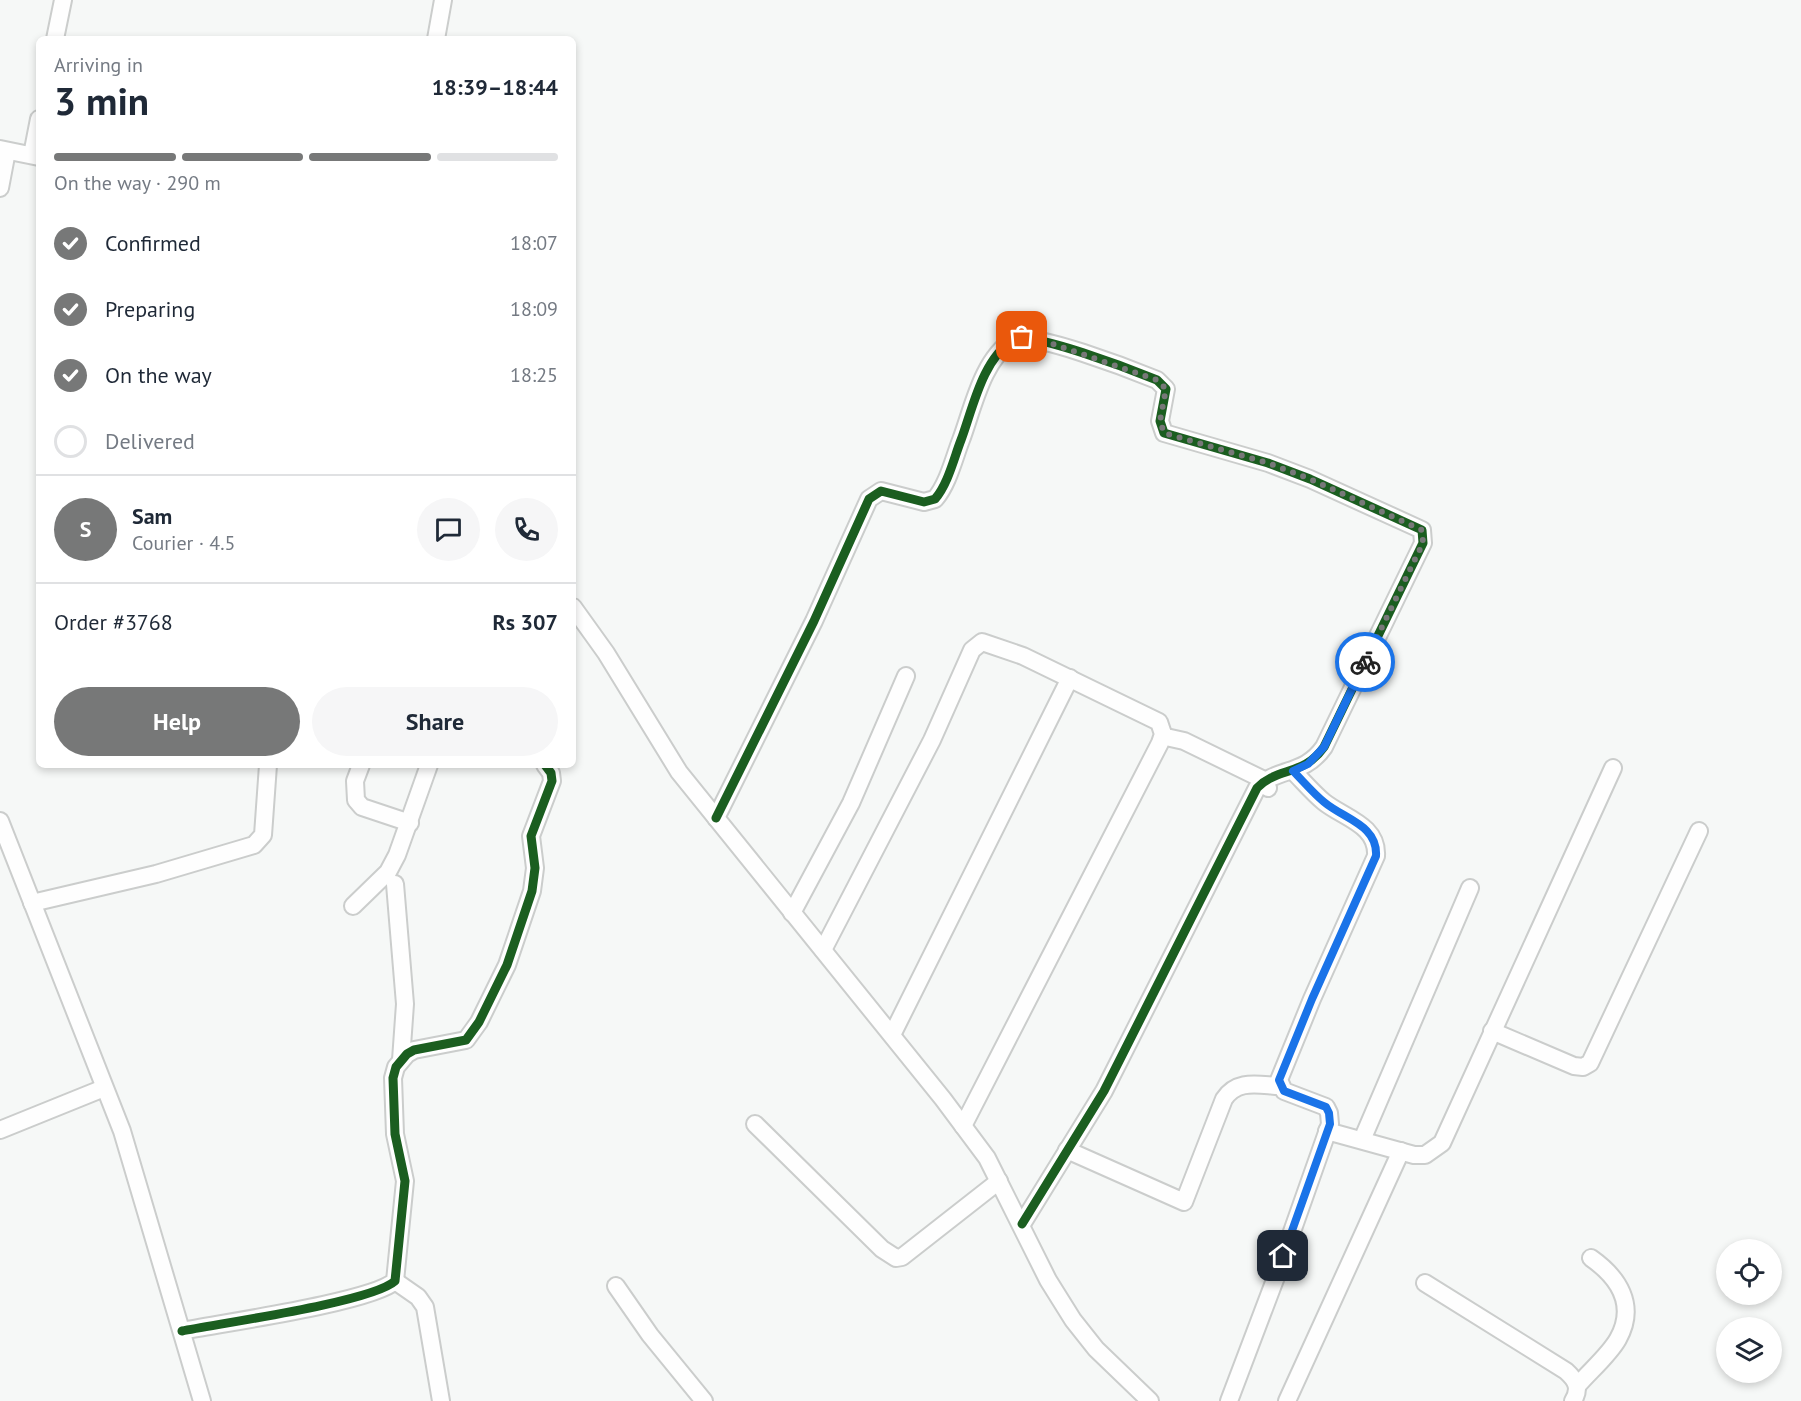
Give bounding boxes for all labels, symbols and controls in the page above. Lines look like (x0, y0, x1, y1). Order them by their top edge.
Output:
text: Arriving in (54, 52, 143, 78)
text: 18:39–18:44 (432, 73, 558, 101)
text: 3 min (54, 75, 149, 126)
text: On the way · 290 m (54, 170, 221, 196)
icon: check (54, 227, 87, 260)
text: Confirmed (105, 229, 201, 257)
text: 18:07 (510, 230, 558, 256)
icon: check (54, 293, 87, 326)
text: Preparing (105, 295, 195, 323)
text: 18:09 (510, 296, 558, 322)
pin (996, 311, 1047, 362)
icon: bag (1005, 320, 1038, 353)
icon: check (54, 359, 87, 392)
text: On the way (105, 361, 212, 389)
text: 18:25 (510, 362, 558, 388)
text: Delivered (105, 427, 195, 455)
button: chat (417, 498, 480, 561)
button: phone (495, 498, 558, 561)
text: Sam (132, 502, 172, 530)
text: S (80, 515, 91, 543)
text: Courier · 4.5 (132, 530, 235, 556)
text: Order #3768 (54, 608, 173, 636)
text: Rs 307 (492, 608, 558, 636)
courier (1335, 632, 1395, 692)
icon: bike (1349, 646, 1382, 679)
button: Help (54, 687, 300, 756)
button: Share (312, 687, 558, 756)
pin (1257, 1230, 1308, 1281)
icon: home (1266, 1239, 1299, 1272)
map controls (1716, 1239, 1782, 1383)
button: locate (1716, 1239, 1782, 1305)
button: layers (1716, 1317, 1782, 1383)

